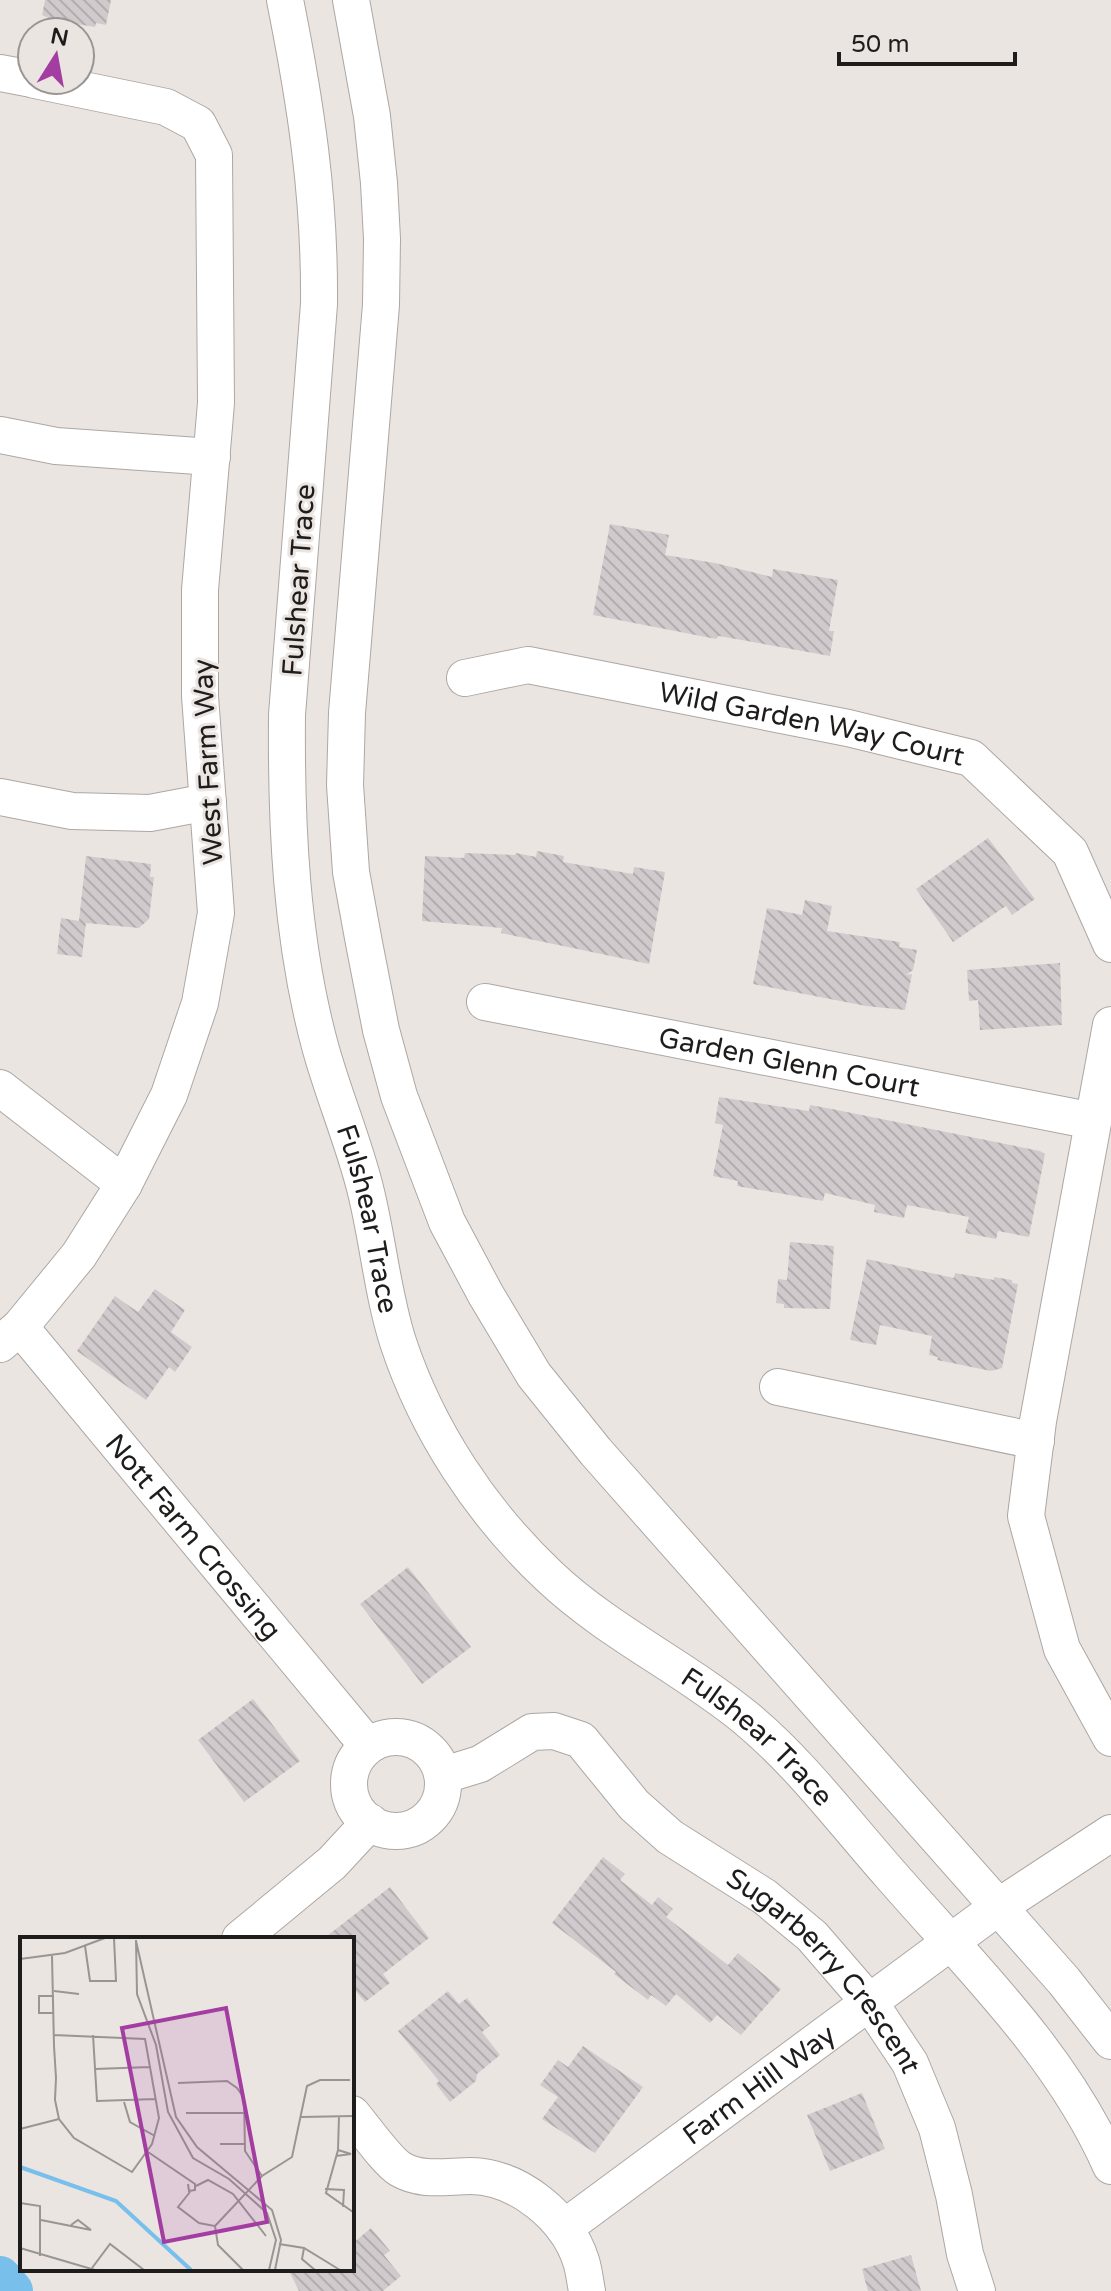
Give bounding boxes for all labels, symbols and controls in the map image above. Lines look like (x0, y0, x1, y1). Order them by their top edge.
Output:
north arrow (16, 16, 96, 96)
scale bar (839, 16, 1015, 66)
text: N (48, 23, 71, 52)
text: 50 m (851, 30, 909, 59)
street label: Fulshear Trace (275, 483, 323, 677)
street label: West Farm Way (186, 658, 230, 866)
street label: Wild Garden Way Court (656, 675, 968, 774)
street label: Garden Glenn Court (656, 1020, 923, 1105)
street label: Fulshear Trace (329, 1120, 405, 1316)
street label: Nott Farm Crossing (98, 1427, 288, 1647)
street label: Fulshear Trace (675, 1660, 840, 1813)
street label: Sugarberry Crescent (720, 1861, 928, 2078)
inset map (20, 1937, 354, 2271)
street label: Farm Hill Way (676, 2017, 842, 2152)

